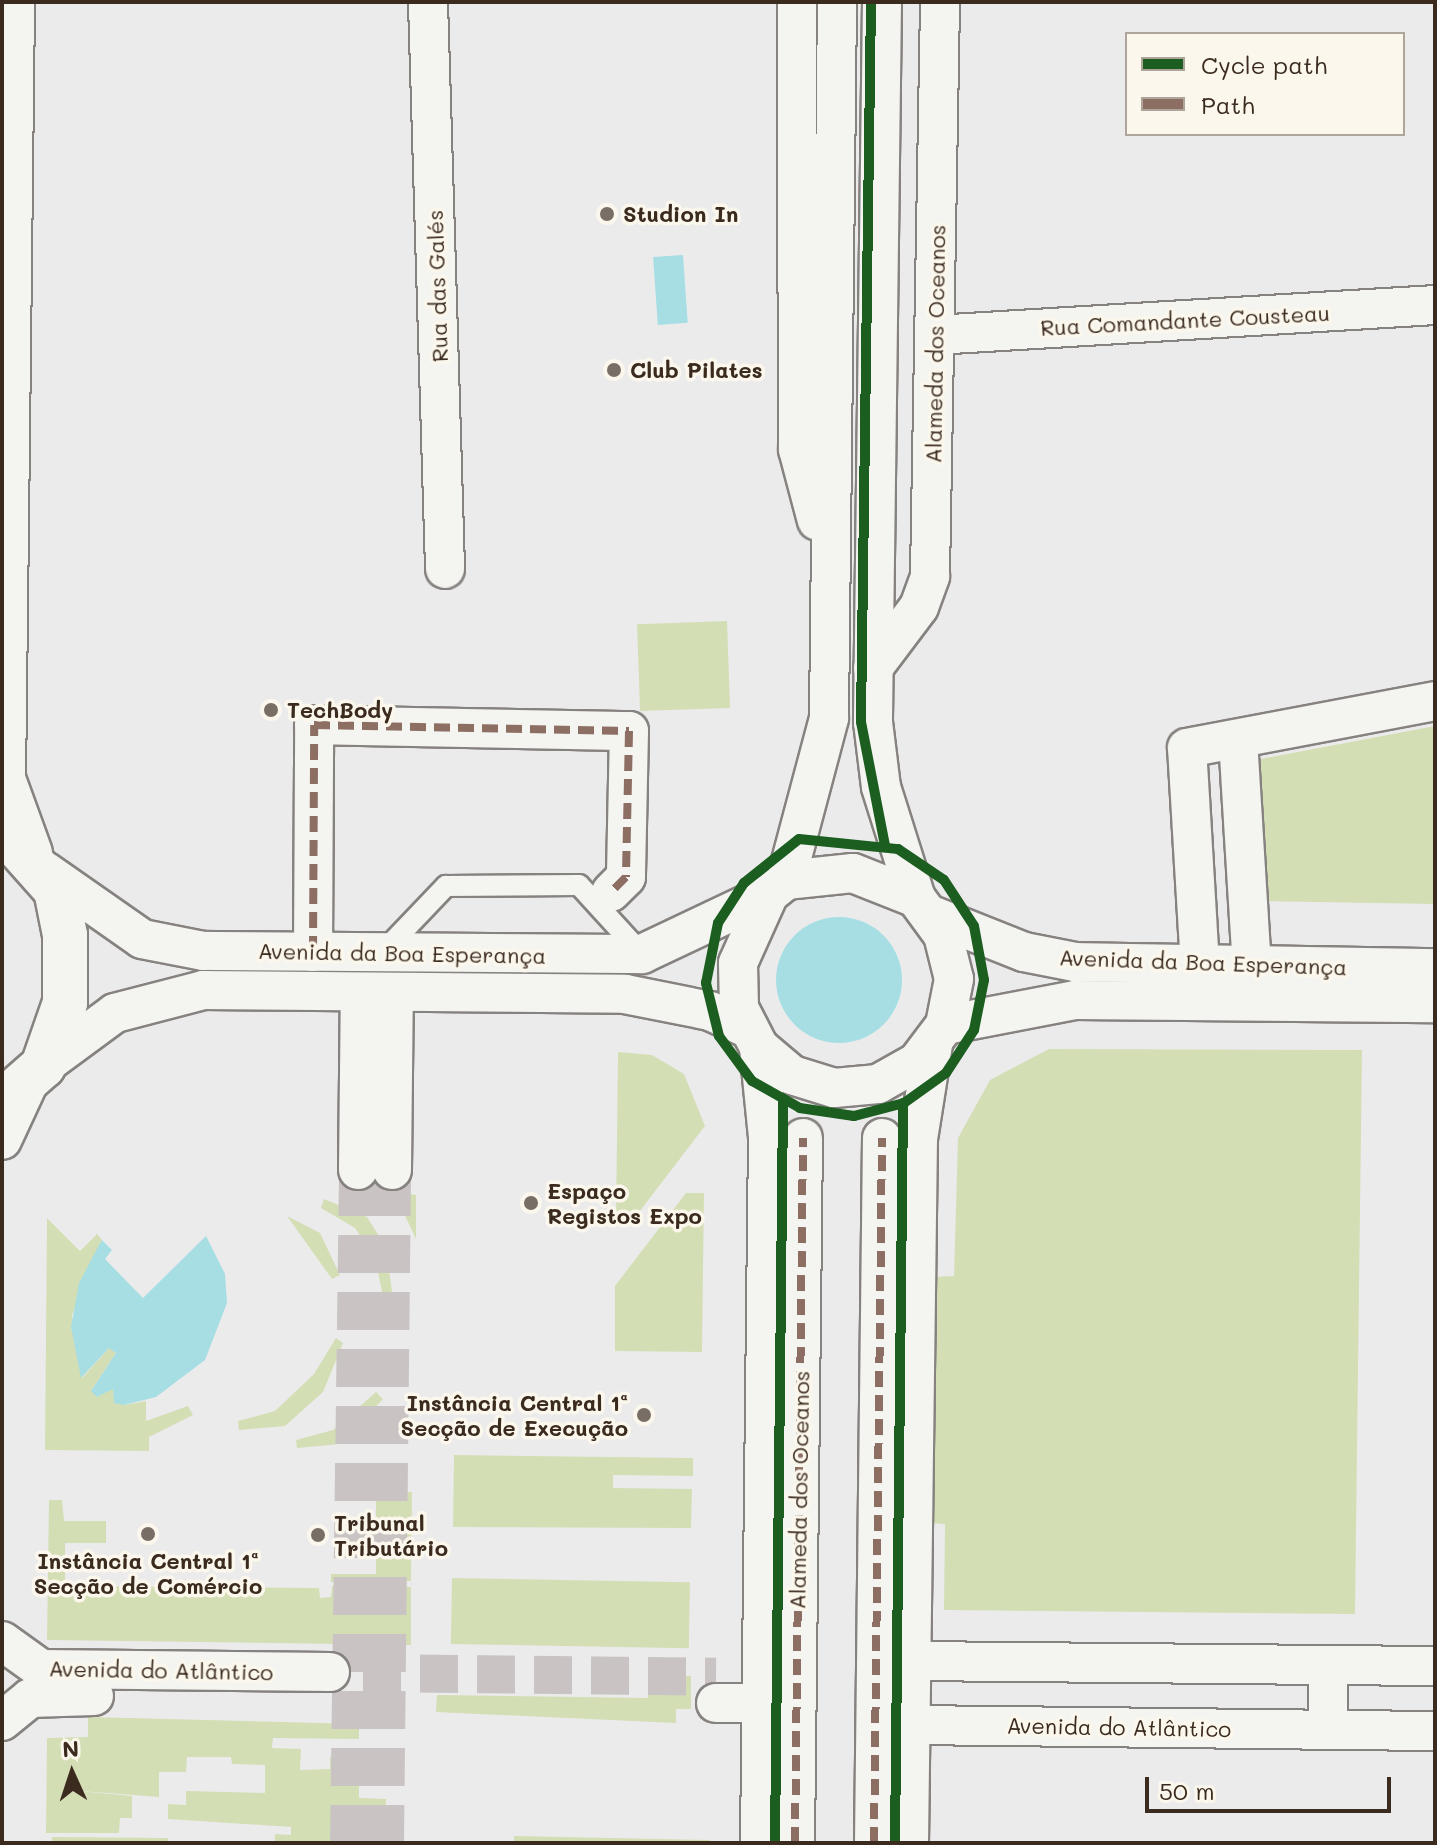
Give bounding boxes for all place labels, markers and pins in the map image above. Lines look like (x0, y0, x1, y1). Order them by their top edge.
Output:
place label: Studion In (623, 201, 738, 227)
marker: Studion In (598, 205, 616, 223)
place label: Club Pilates (630, 357, 763, 383)
marker: Club Pilates (605, 361, 623, 379)
place label: TechBody (287, 697, 393, 723)
marker: TechBody (262, 701, 280, 719)
place label: Espaço Registos Expo (547, 1177, 702, 1228)
marker: Espaço Registos Expo (522, 1194, 540, 1212)
place label: Instância Central 1ª Secção de Execução (401, 1389, 628, 1440)
marker: Instância Central 1ª Secção de Execução (635, 1406, 653, 1424)
place label: Tribunal Tributário (334, 1509, 448, 1560)
marker: Instância Central 1ª Secção de Comércio (139, 1525, 157, 1543)
marker: Tribunal Tributário (309, 1526, 327, 1544)
place label: Instância Central 1ª Secção de Comércio (34, 1547, 262, 1598)

